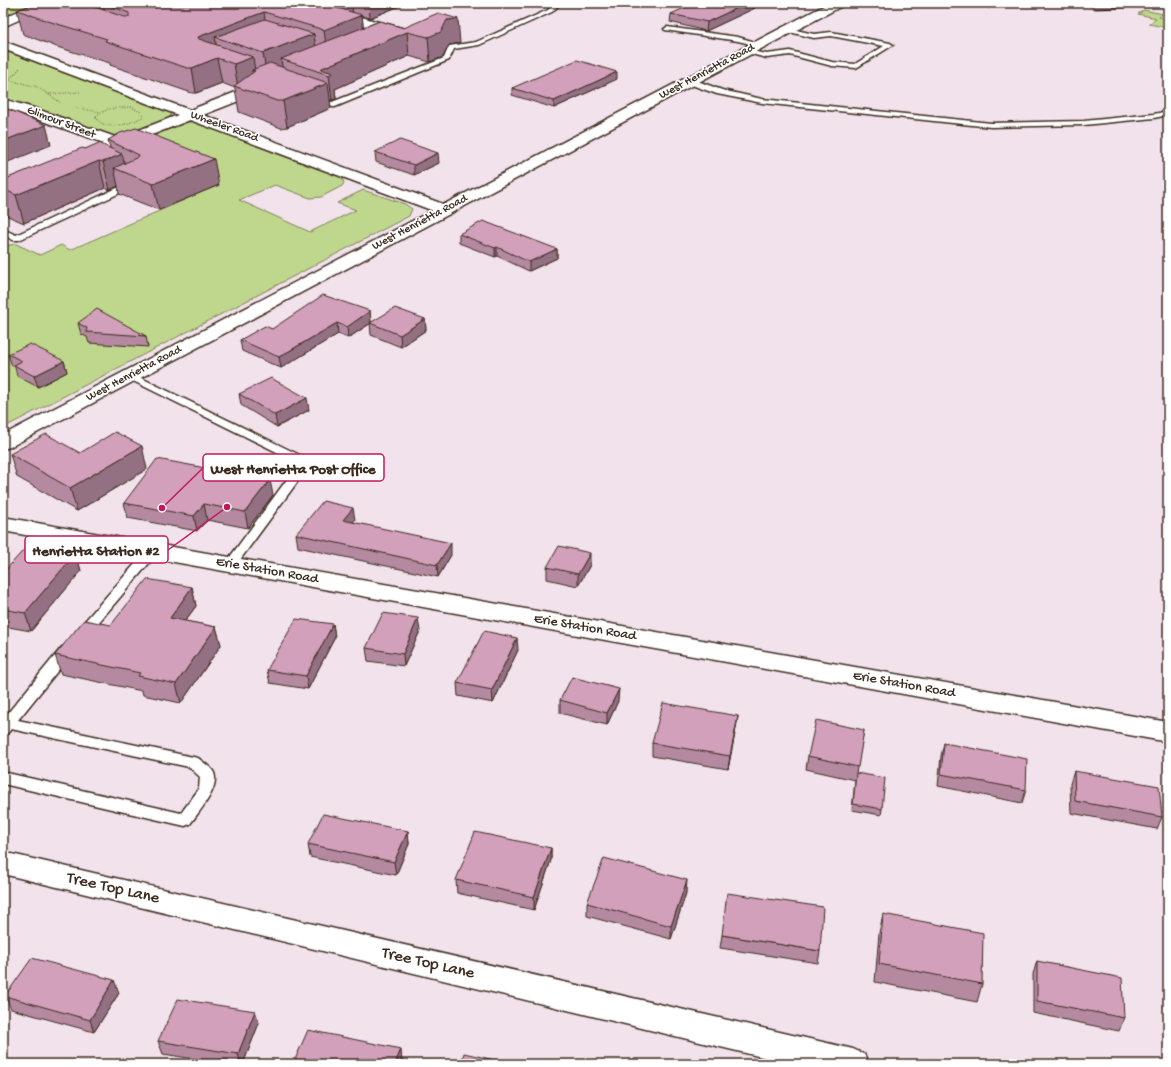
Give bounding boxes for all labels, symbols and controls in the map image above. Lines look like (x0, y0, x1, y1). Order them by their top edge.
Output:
street label: West Henrietta Road (657, 41, 758, 103)
street label: Glimour Street (25, 104, 98, 143)
street label: Wheeler Road (188, 108, 261, 146)
street label: West Henrietta Road (370, 192, 471, 254)
street label: West Henrietta Road (84, 343, 185, 405)
callout: West Henrietta Post Office (203, 454, 384, 481)
text: West Henrietta Post Office (209, 461, 377, 479)
callout: Henrietta Station #2 (25, 536, 168, 563)
text: Henrietta Station #2 (32, 543, 160, 561)
street label: Erie Station Road (214, 554, 321, 589)
street label: Erie Station Road (532, 611, 639, 646)
street label: Erie Station Road (851, 668, 958, 703)
street label: Tree Top Lane (64, 868, 161, 909)
street label: Tree Top Lane (379, 943, 476, 984)

